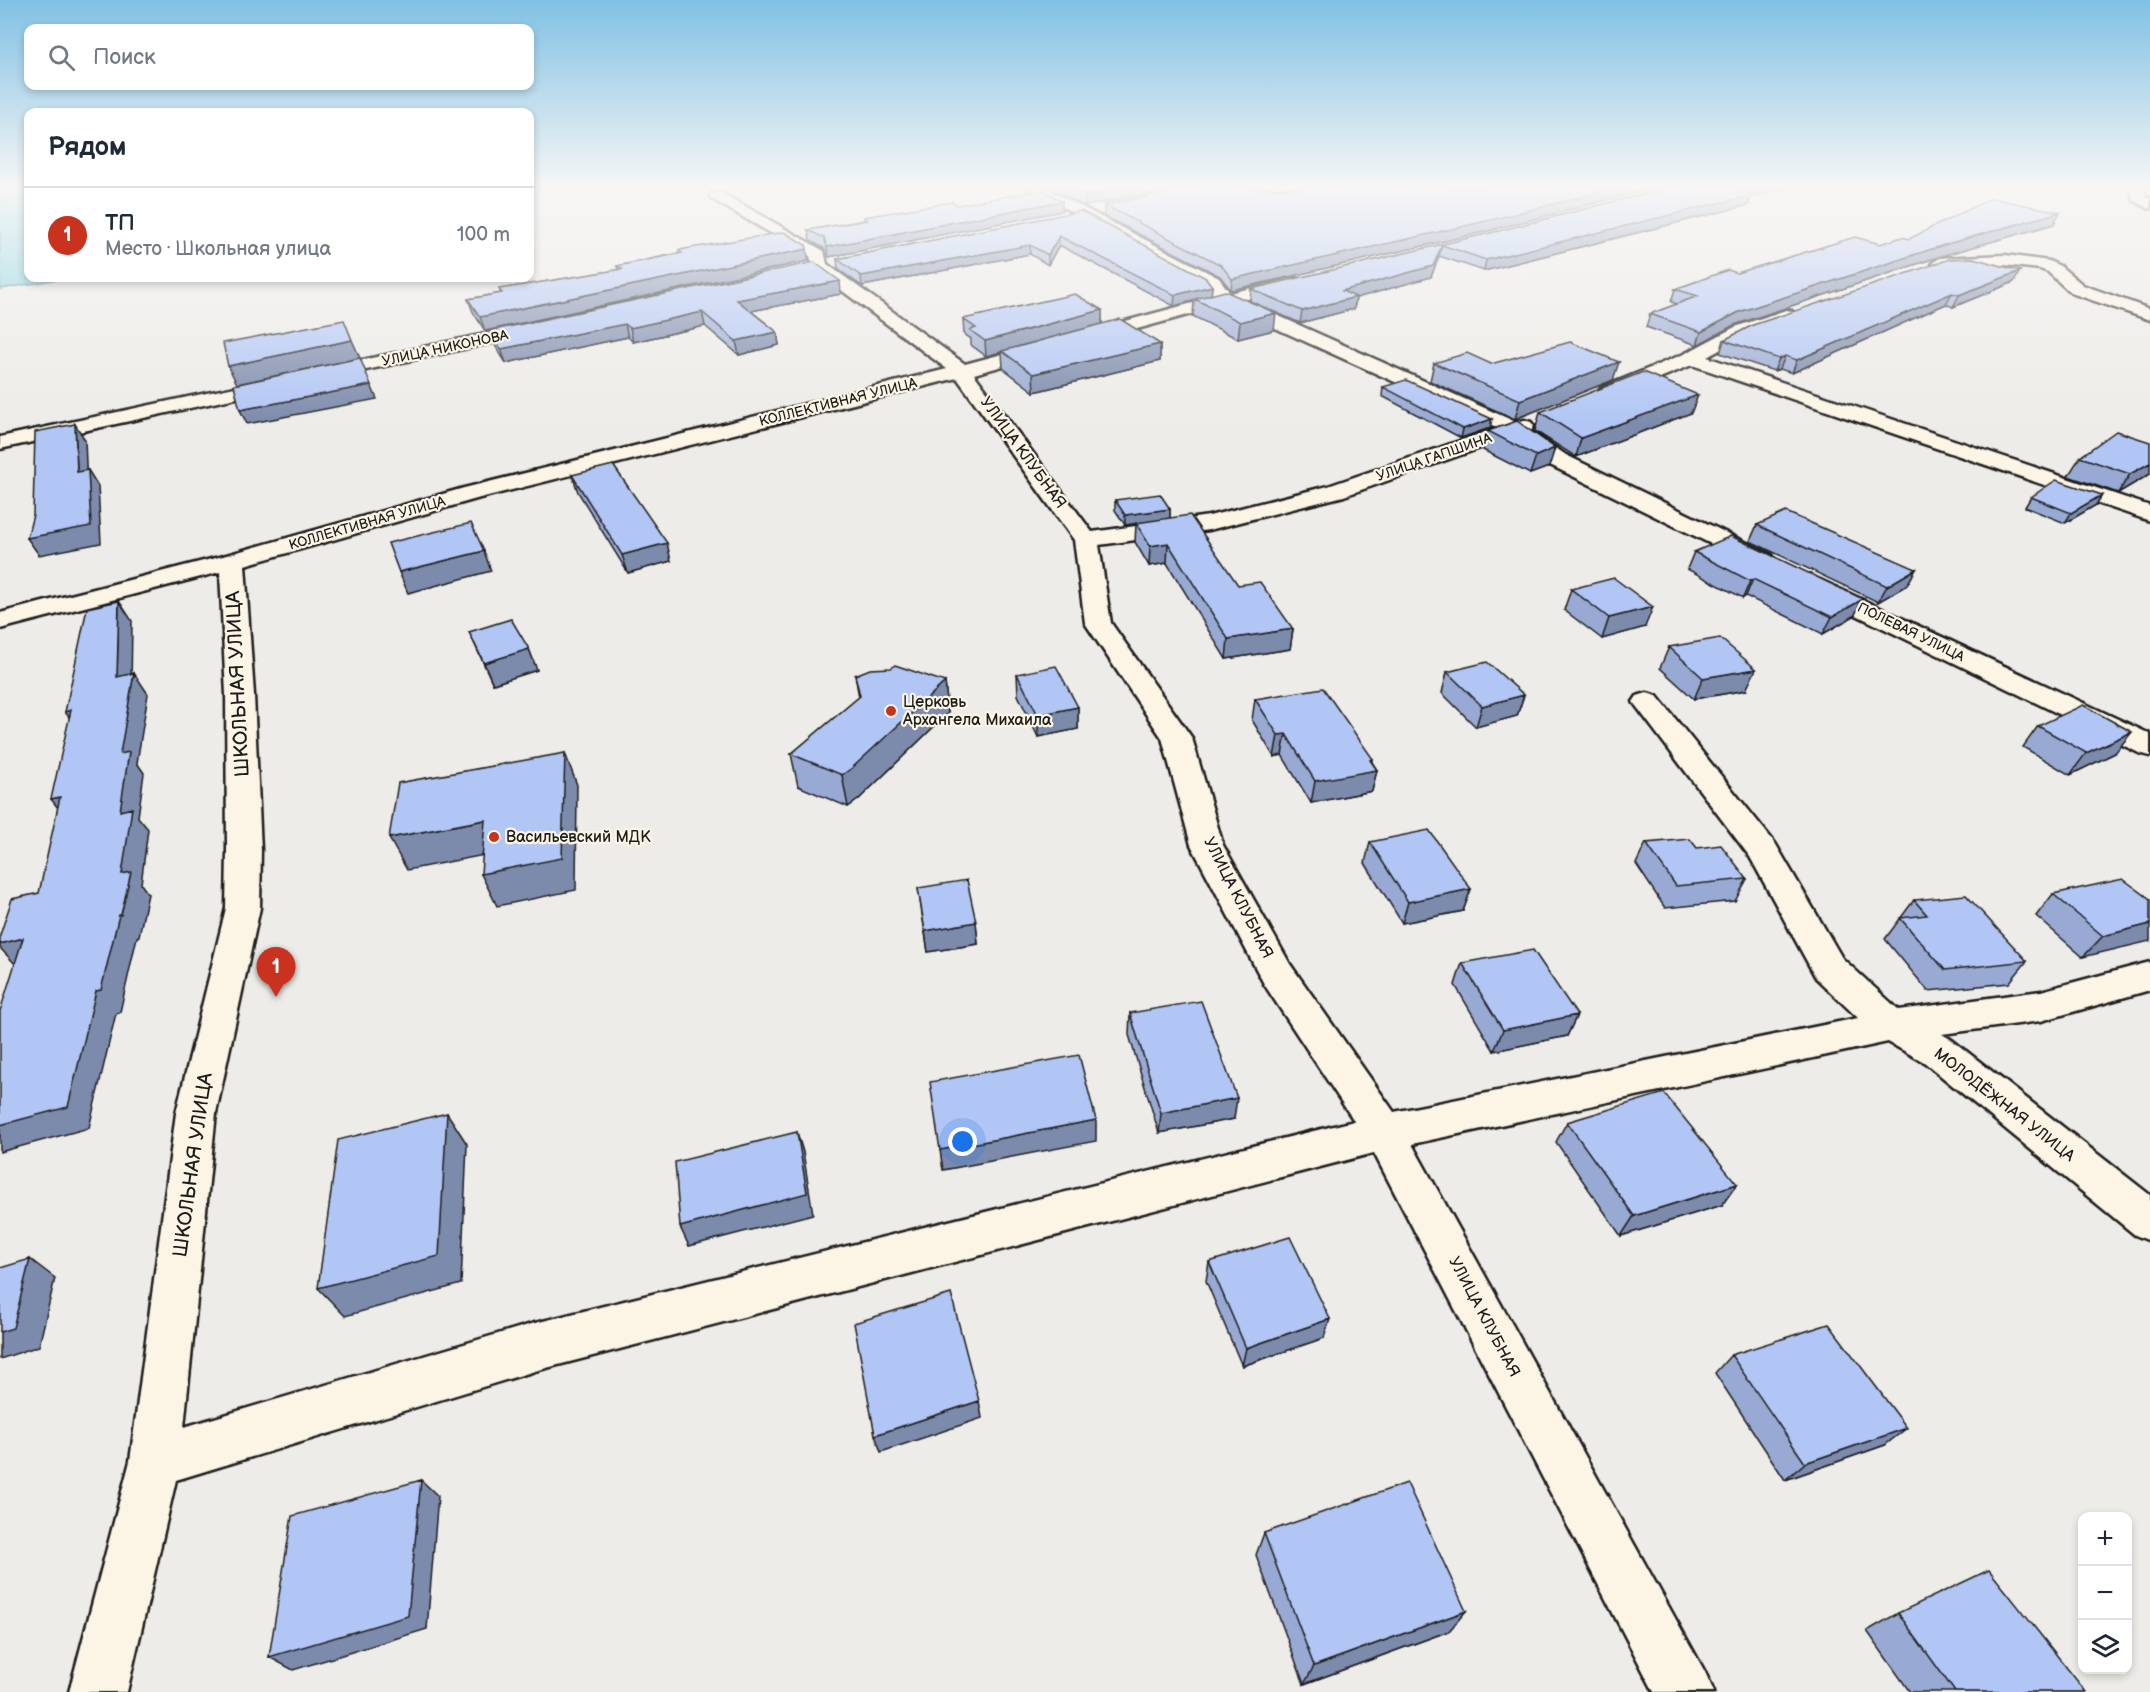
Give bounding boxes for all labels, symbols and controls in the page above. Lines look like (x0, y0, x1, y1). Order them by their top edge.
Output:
search box (24, 24, 534, 90)
icon: search (45, 41, 78, 74)
text: Поиск (93, 44, 156, 71)
text: Рядом (48, 132, 126, 163)
text: ТП (105, 210, 135, 237)
text: 1 (63, 223, 72, 247)
text: 100 m (457, 223, 510, 247)
text: Место · Школьная улица (105, 237, 331, 261)
street label: УЛИЦА НИКОНОВА (380, 326, 510, 370)
street label: КОЛЛЕКТИВНАЯ УЛИЦА (757, 374, 919, 430)
street label: УЛИЦА КЛУБНАЯ (976, 393, 1070, 513)
street label: УЛИЦА ГАПШИНА (1374, 429, 1494, 485)
street label: КОЛЛЕКТИВНАЯ УЛИЦА (287, 492, 448, 553)
street label: ШКОЛЬНАЯ УЛИЦА (221, 590, 255, 778)
street label: ПОЛЕВАЯ УЛИЦА (1855, 599, 1968, 665)
place label: Церковь Архангела Михаила (902, 693, 1052, 730)
marker: Церковь Архангела Михаила (884, 704, 898, 718)
place label: Васильевский МДК (506, 828, 651, 847)
marker: Васильевский МДК (487, 830, 501, 844)
street label: УЛИЦА КЛУБНАЯ (1199, 834, 1277, 962)
pin: 1 (256, 948, 296, 997)
street label: МОЛОДЁЖНАЯ УЛИЦА (1930, 1043, 2079, 1166)
street label: ШКОЛЬНАЯ УЛИЦА (168, 1070, 218, 1259)
your location (948, 1127, 977, 1156)
street label: УЛИЦА КЛУБНАЯ (1444, 1254, 1524, 1380)
map controls (2078, 1512, 2132, 1674)
button: + (2078, 1512, 2132, 1566)
button: − (2078, 1566, 2132, 1620)
button: layers (2078, 1620, 2132, 1674)

